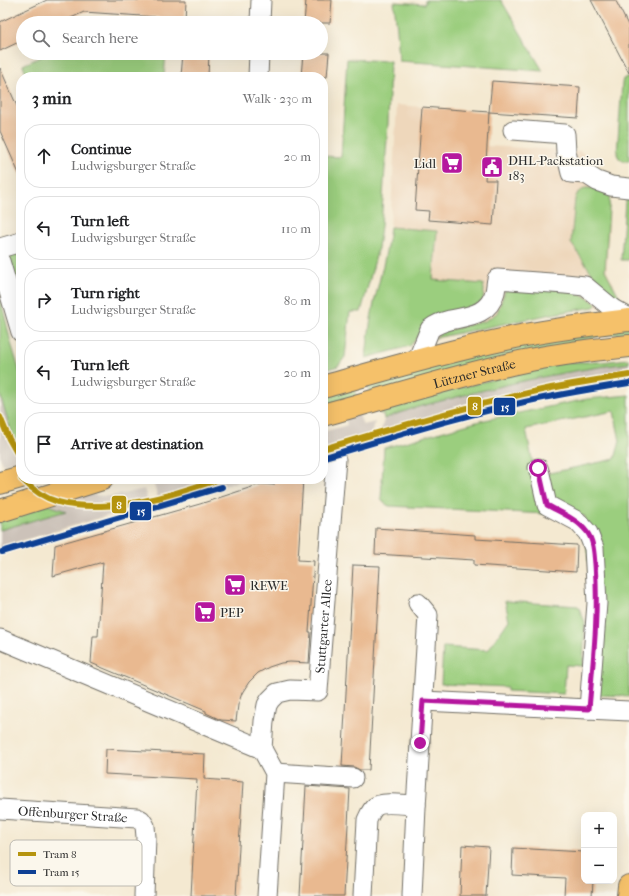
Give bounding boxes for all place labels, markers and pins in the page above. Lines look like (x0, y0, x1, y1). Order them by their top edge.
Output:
supermarket icon: Lidl (439, 150, 465, 176)
place label: DHL-Packstation 183 (508, 153, 604, 183)
public building icon: DHL-Packstation 183 (479, 154, 505, 180)
place label: Lidl (414, 156, 436, 171)
supermarket icon: REWE (222, 572, 248, 598)
place label: REWE (250, 578, 288, 593)
supermarket icon: PEP (192, 599, 218, 625)
place label: PEP (220, 605, 244, 620)

